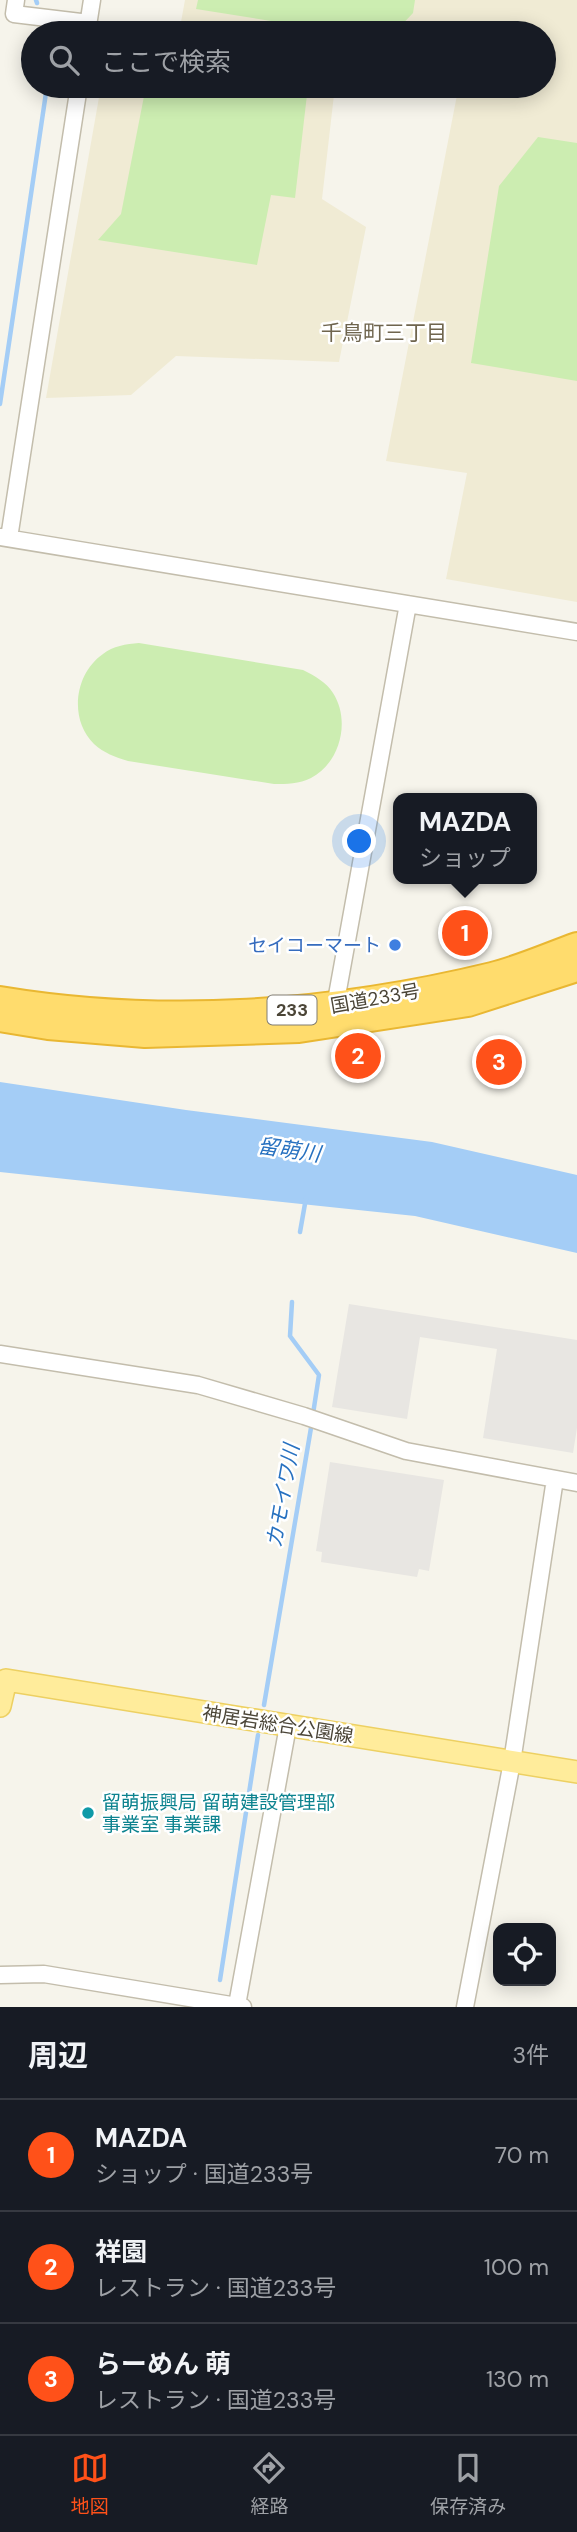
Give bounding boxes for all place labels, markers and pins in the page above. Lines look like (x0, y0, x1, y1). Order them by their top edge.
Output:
pin: 1 (442, 907, 488, 959)
place label: セイコーマート (248, 933, 381, 958)
marker: セイコーマート (387, 937, 403, 953)
pin: 2 (335, 1030, 381, 1082)
pin: 3 (476, 1036, 522, 1088)
place label: 留萌振興局 留萌建設管理部 事業室 事業課 (102, 1790, 335, 1837)
marker: 留萌振興局 留萌建設管理部 事業室 事業課 (80, 1805, 96, 1821)

